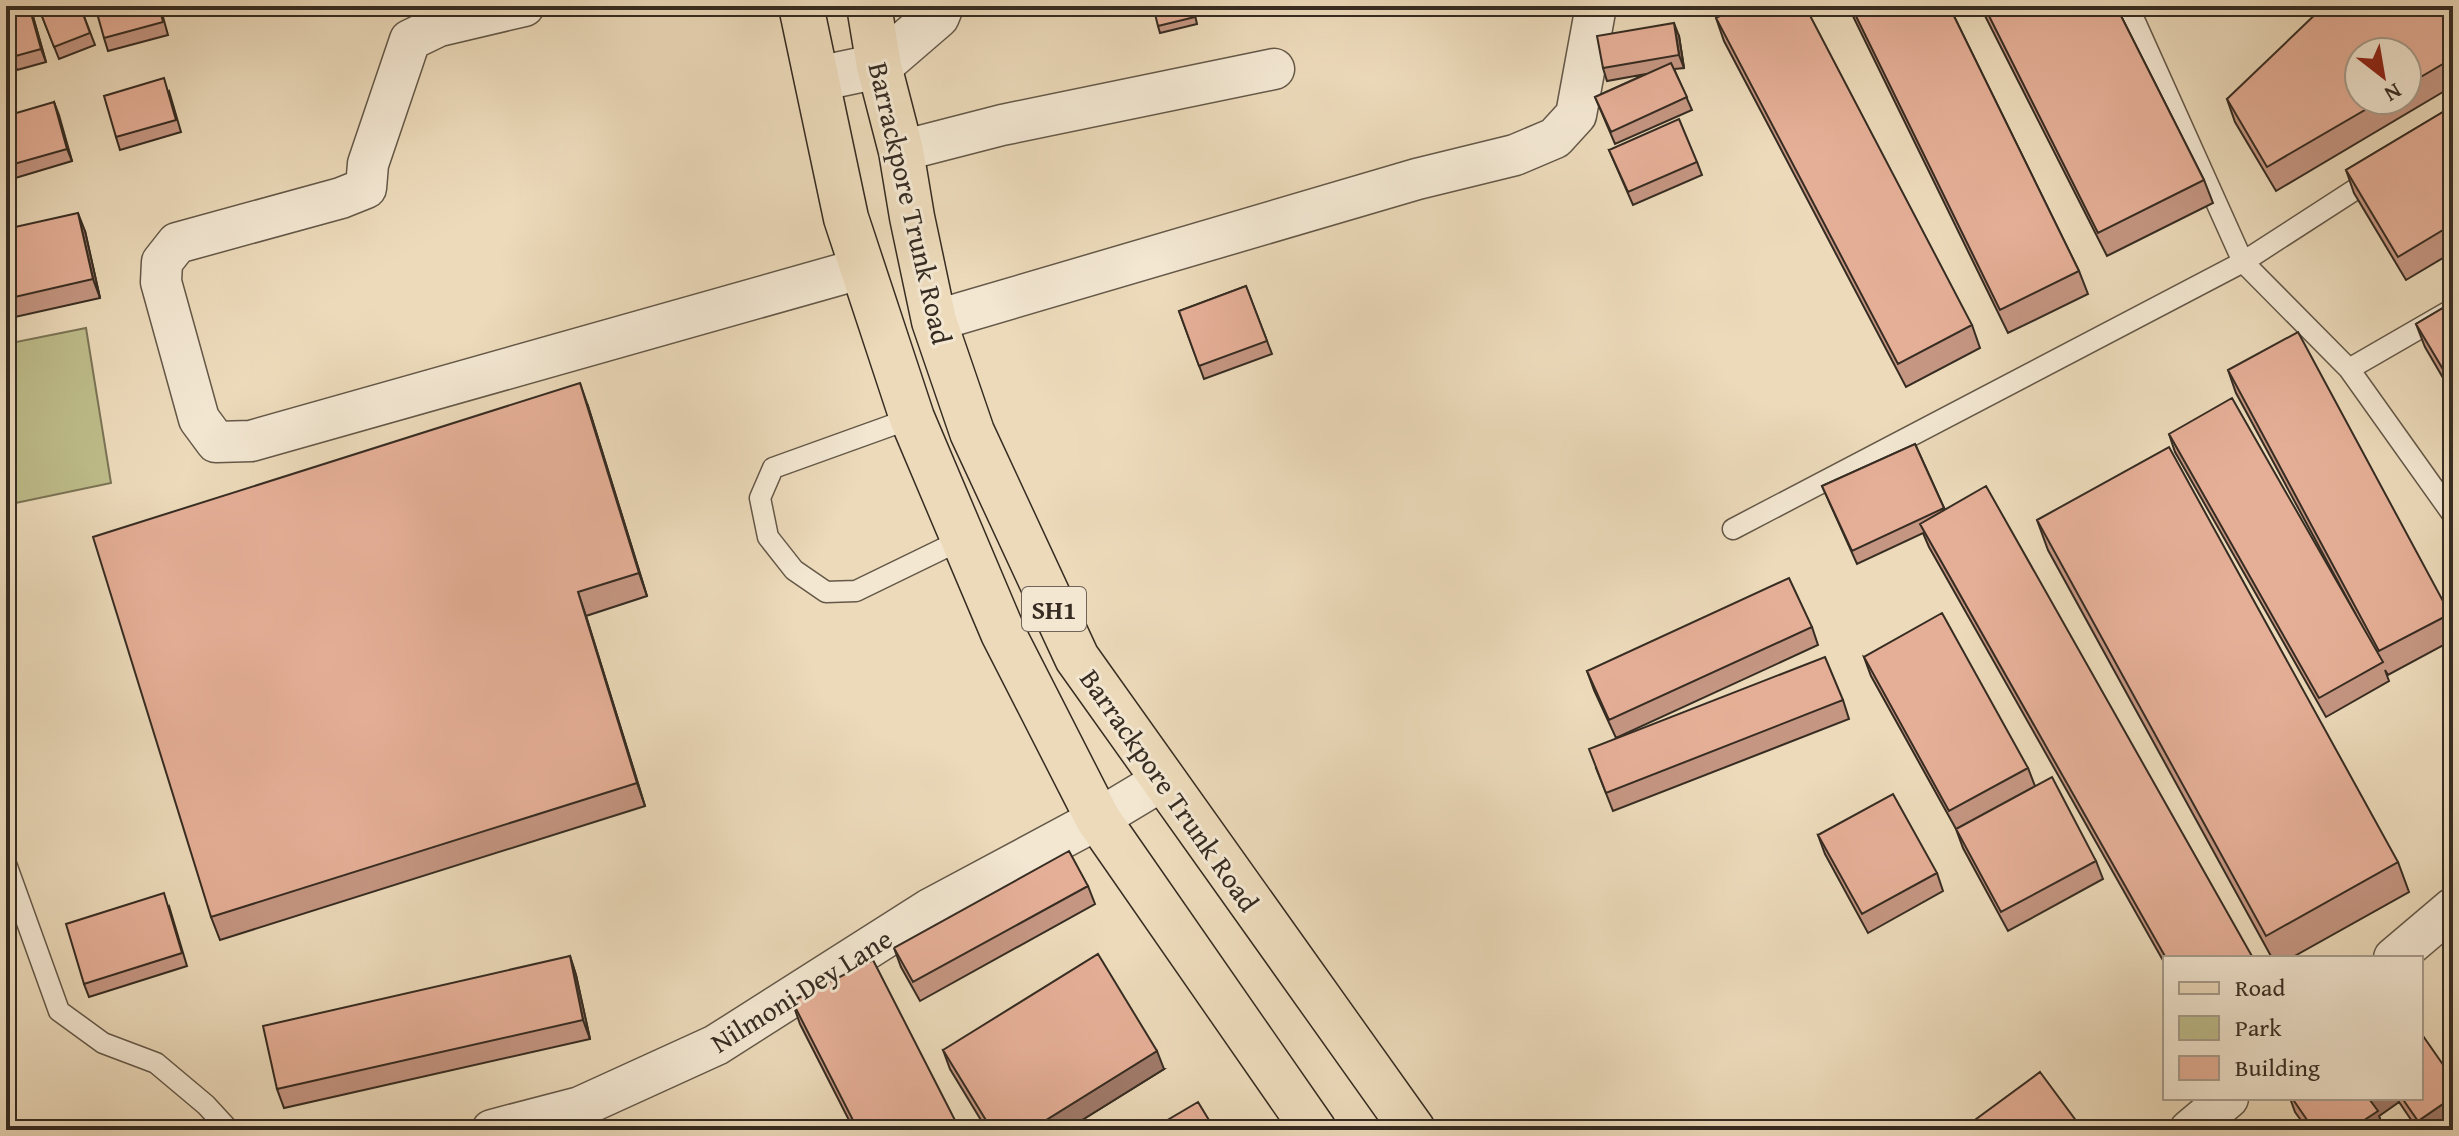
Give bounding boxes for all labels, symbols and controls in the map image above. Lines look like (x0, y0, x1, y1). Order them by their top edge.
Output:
north arrow (2343, 36, 2423, 116)
street label: Barrackpore Trunk Road (859, 58, 963, 348)
text: N (2379, 76, 2408, 111)
road number: SH1 (1022, 587, 1086, 631)
street label: Barrackpore Trunk Road (1071, 660, 1269, 920)
street label: Nilmoni Dey Lane (702, 918, 900, 1062)
legend (2163, 956, 2423, 1100)
text: Road (2235, 970, 2285, 1005)
text: Park (2235, 1010, 2282, 1045)
text: Building (2235, 1050, 2320, 1085)

